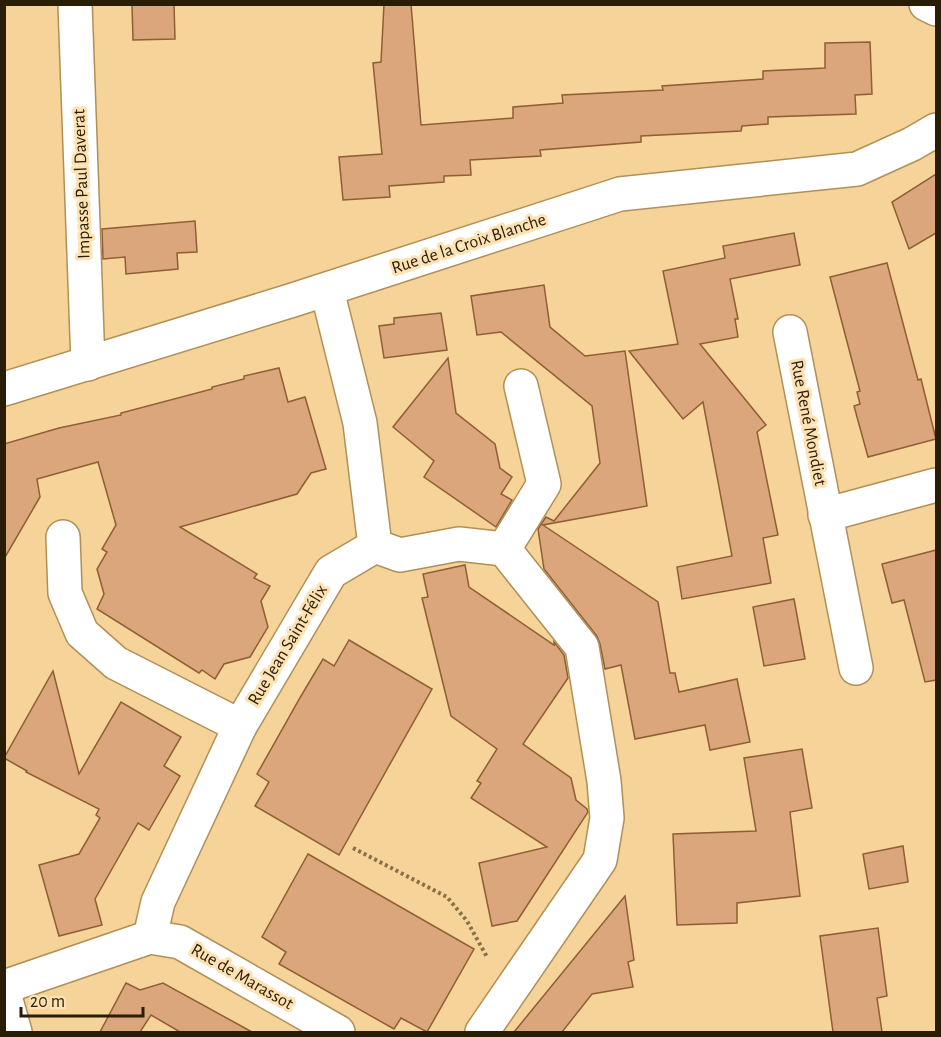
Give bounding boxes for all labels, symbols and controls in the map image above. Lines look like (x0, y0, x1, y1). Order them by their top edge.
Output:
street label: Impasse Paul Daverat (70, 108, 94, 259)
street label: Rue de la Croix Blanche (390, 211, 548, 277)
street label: Rue René Mondiet (787, 359, 829, 488)
street label: Rue Jean Saint-Félix (245, 582, 331, 708)
street label: Rue de Marassot (188, 941, 296, 1014)
scale bar (21, 980, 142, 1018)
text: 20 m (30, 993, 65, 1011)

